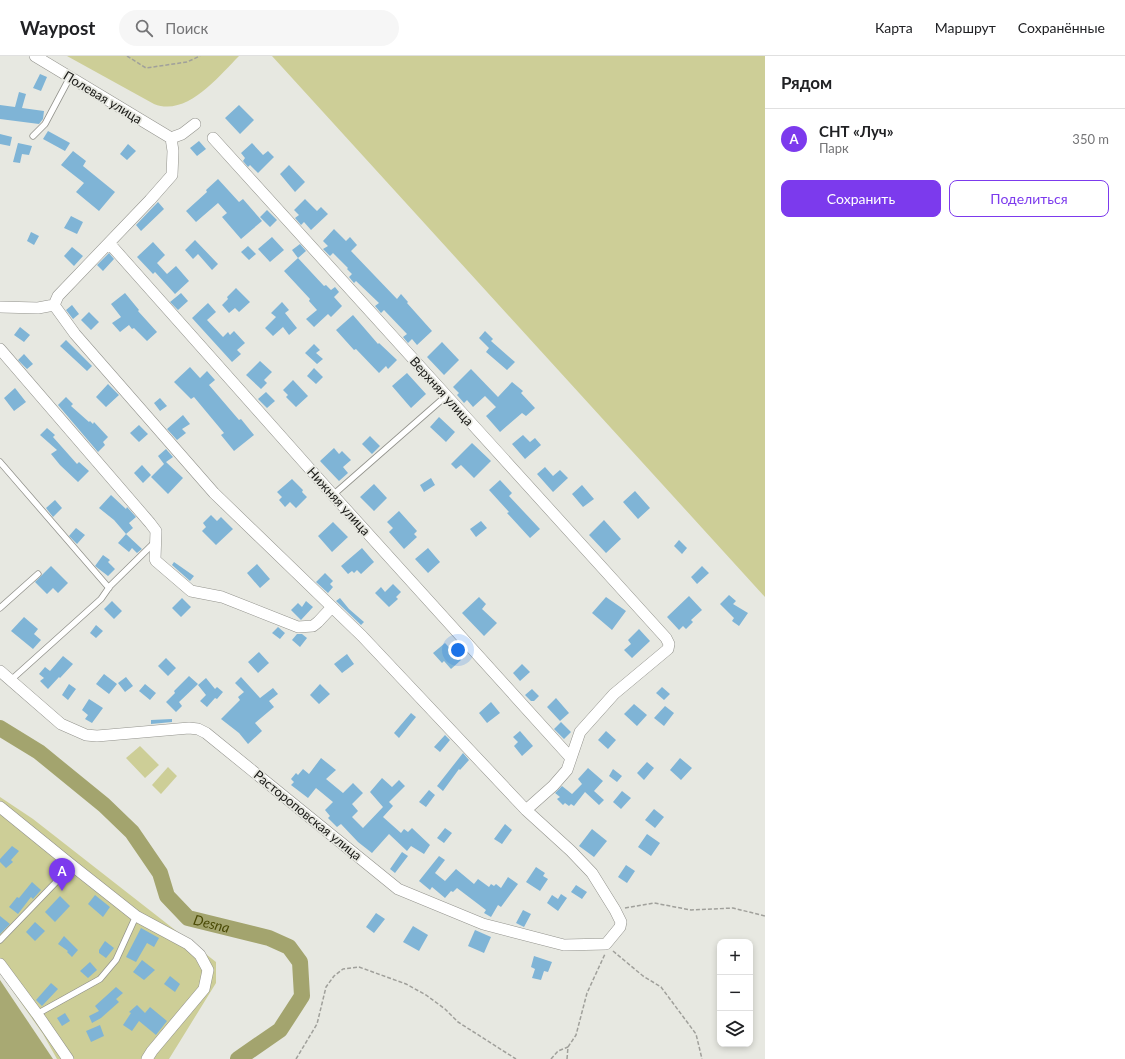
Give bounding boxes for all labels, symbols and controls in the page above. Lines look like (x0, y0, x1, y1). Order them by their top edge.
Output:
search box (119, 10, 399, 46)
text: Waypost (20, 16, 95, 39)
icon: search (133, 17, 155, 39)
text: Поиск (165, 19, 208, 37)
text: Карта (875, 19, 913, 36)
text: Маршрут (935, 19, 996, 36)
text: Сохранённые (1018, 19, 1105, 36)
street label: Полевая улица (61, 67, 145, 127)
text: Рядом (781, 72, 832, 93)
text: СНТ «Луч» (819, 122, 894, 140)
text: A (789, 131, 799, 147)
text: 350 m (1072, 131, 1109, 147)
text: Парк (819, 140, 849, 156)
button: Сохранить (781, 180, 941, 217)
button: Поделиться (949, 180, 1109, 217)
street label: Верхняя улица (407, 353, 477, 429)
street label: Нижняя улица (304, 463, 374, 539)
your location (448, 640, 468, 660)
street label: Растороповская улица (251, 766, 365, 864)
pin: A (49, 858, 75, 891)
water label: Desna (192, 911, 232, 936)
map controls (717, 939, 753, 1047)
button: + (717, 939, 753, 975)
button: − (717, 975, 753, 1011)
button: layers (717, 1011, 753, 1047)

